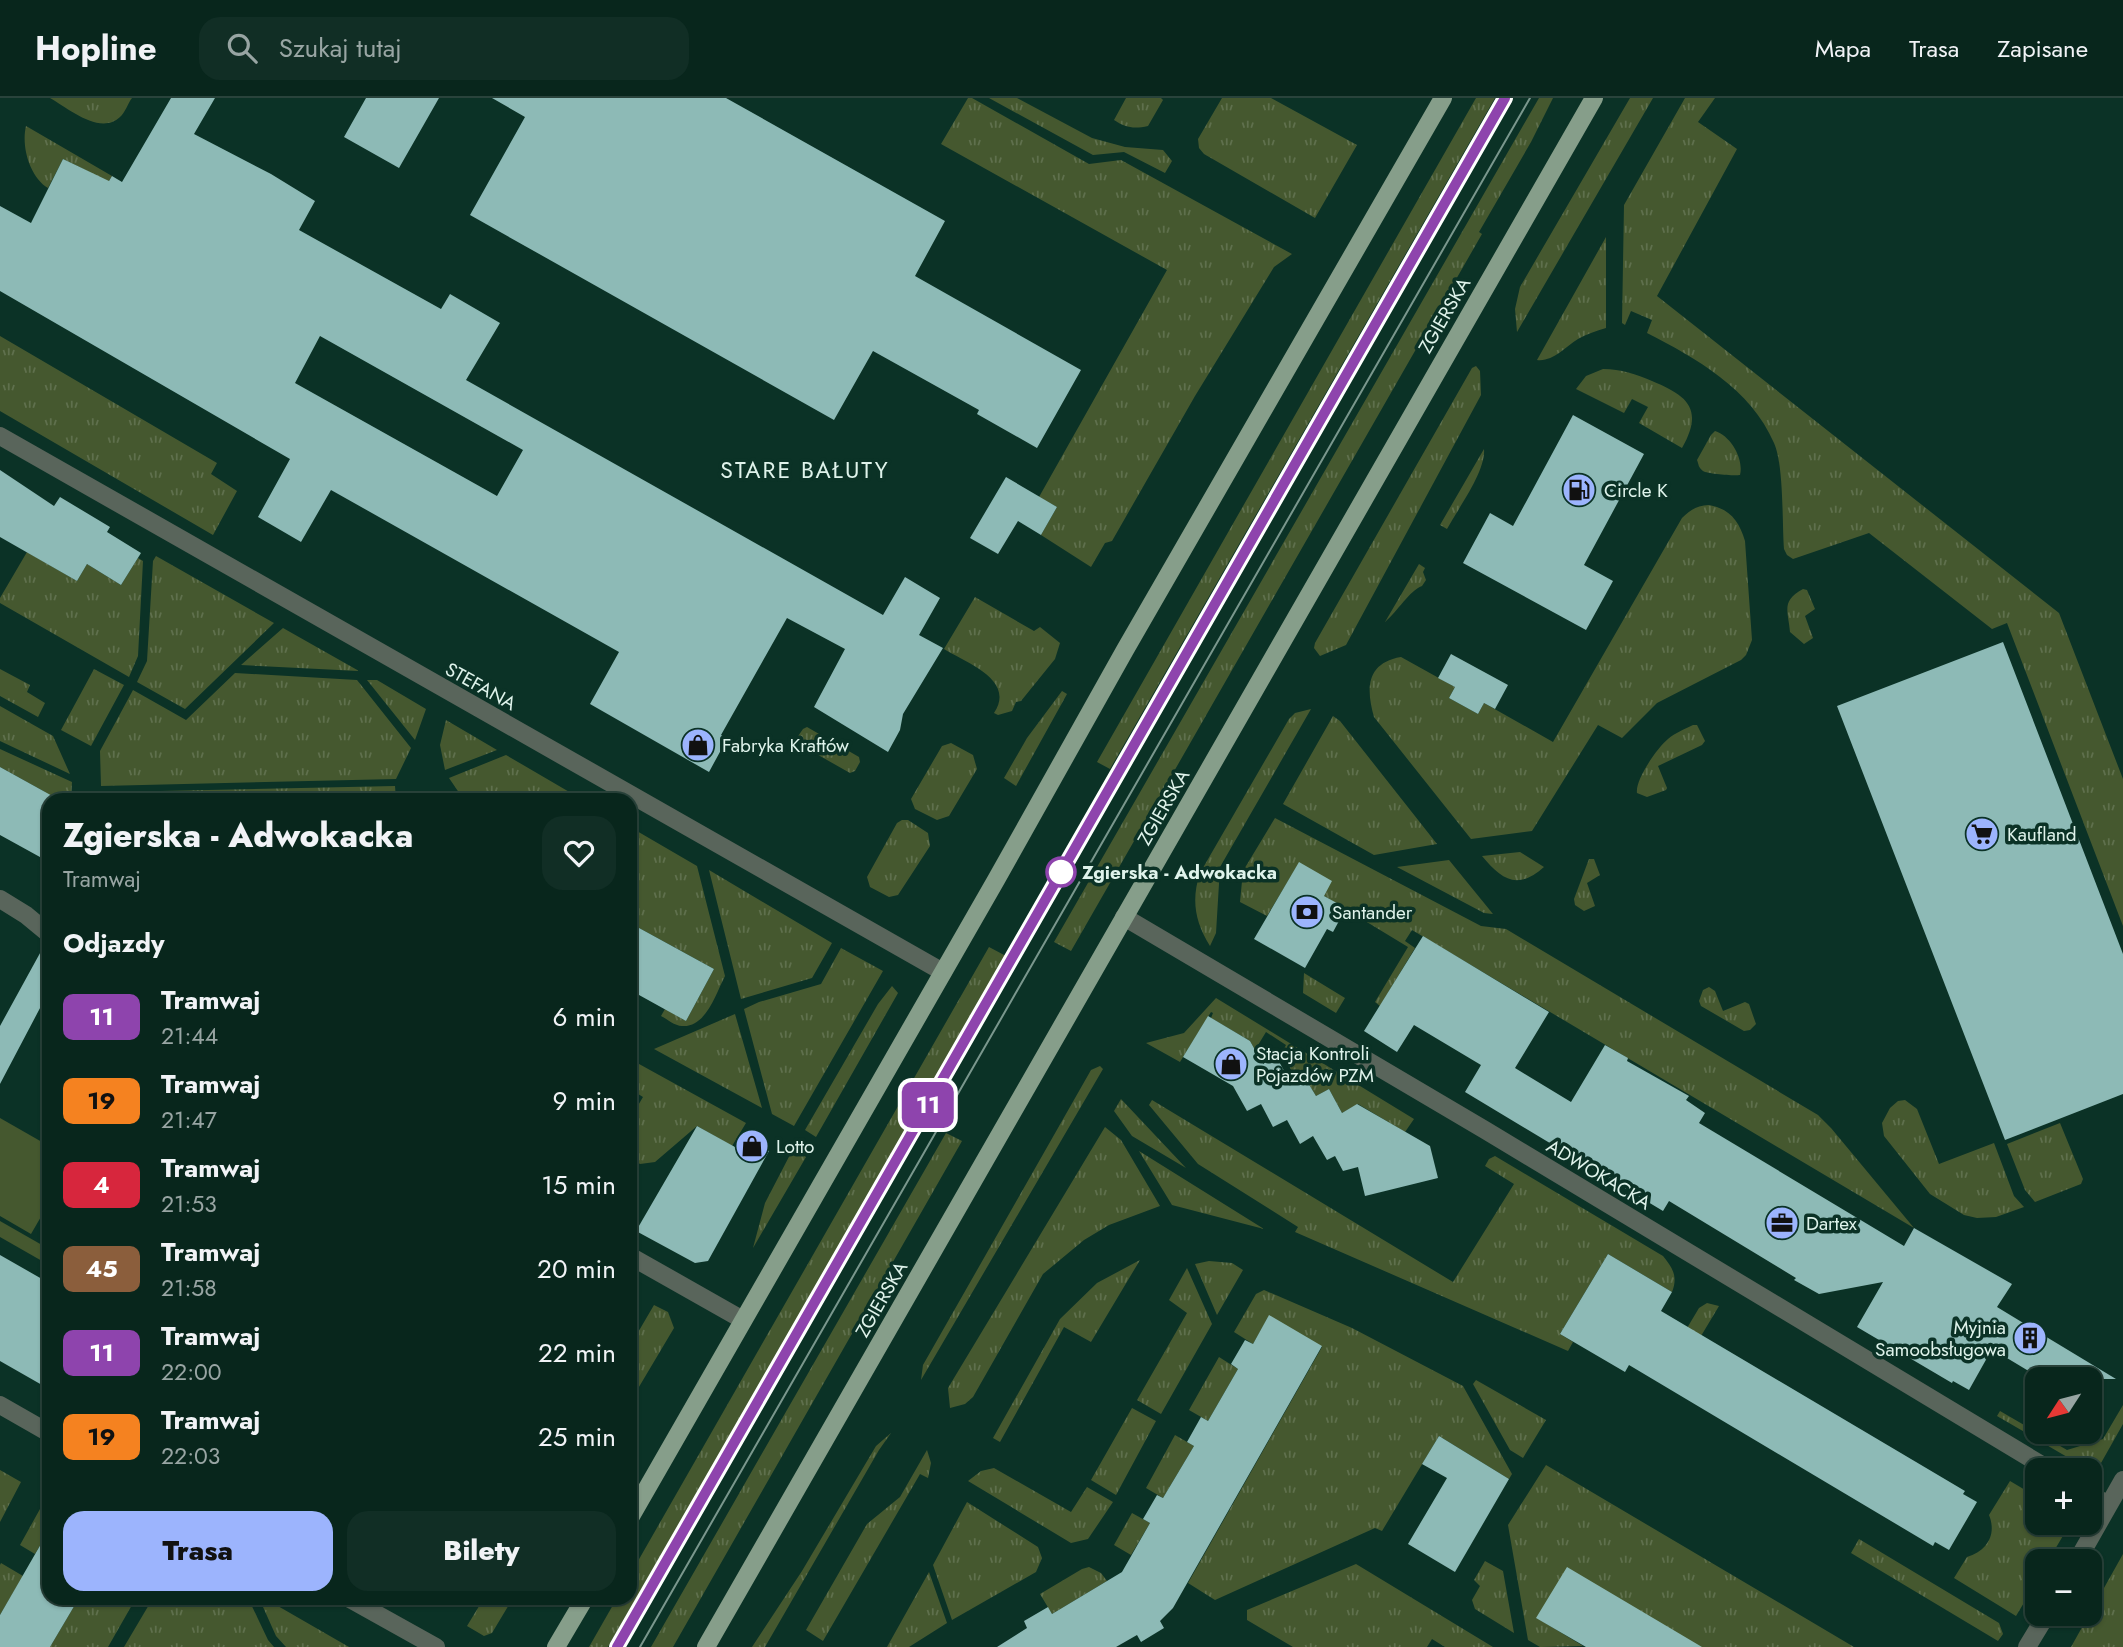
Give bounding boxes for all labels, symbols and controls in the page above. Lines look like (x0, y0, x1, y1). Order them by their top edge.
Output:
search box (199, 17, 689, 80)
text: Hopline (35, 25, 157, 72)
icon: search (223, 29, 261, 67)
text: Szukaj tutaj (279, 29, 402, 67)
text: Mapa (1815, 31, 1871, 66)
text: Trasa (1909, 31, 1959, 66)
text: Zapisane (1997, 31, 2088, 66)
street label: ZGIERSKA (1412, 272, 1477, 358)
district label: STARE BAŁUTY (720, 453, 890, 487)
fuel station icon: Circle K (1560, 471, 1598, 509)
place label: Circle K (1604, 477, 1668, 504)
street label: STEFANA (440, 656, 522, 717)
shop icon: Fabryka Kraftów (679, 726, 717, 764)
place label: Fabryka Kraftów (722, 732, 849, 759)
street label: ZGIERSKA (1131, 764, 1196, 850)
text: Zgierska - Adwokacka (63, 812, 413, 859)
supermarket icon: Kaufland (1963, 815, 2001, 853)
button: heart (542, 816, 616, 890)
place label: Kaufland (2007, 821, 2077, 848)
marker: Zgierska - Adwokacka (1046, 857, 1076, 887)
place label: Zgierska - Adwokacka (1082, 859, 1277, 886)
text: Tramwaj (63, 862, 141, 896)
bank icon: Santander (1288, 893, 1326, 931)
place label: Santander (1332, 899, 1413, 926)
text: Odjazdy (63, 924, 165, 962)
text: Tramwaj (161, 981, 260, 1019)
text: 6 min (553, 998, 616, 1036)
text: 11 (89, 999, 114, 1034)
text: 21:44 (161, 1019, 218, 1053)
place label: Stacja Kontroli Pojazdów PZM (1256, 1040, 1374, 1089)
shop icon: Stacja Kontroli Pojazdów PZM (1212, 1045, 1250, 1083)
text: Tramwaj (161, 1065, 260, 1103)
text: 9 min (553, 1082, 616, 1120)
line badge: 11 (897, 1082, 960, 1128)
text: 19 (87, 1083, 116, 1118)
text: 11 (916, 1087, 940, 1122)
text: 21:47 (161, 1103, 217, 1137)
shop icon: Lotto (733, 1127, 771, 1165)
place label: Lotto (776, 1133, 814, 1160)
street label: ADWOKACKA (1541, 1133, 1656, 1216)
text: Tramwaj (161, 1149, 260, 1187)
text: 15 min (541, 1166, 616, 1204)
text: 4 (93, 1167, 110, 1202)
text: 21:53 (161, 1187, 217, 1221)
office icon: Dartex (1763, 1204, 1801, 1242)
place label: Dartex (1806, 1210, 1857, 1237)
text: Tramwaj (161, 1233, 260, 1271)
text: 20 min (537, 1250, 616, 1288)
text: 45 (85, 1251, 118, 1286)
street label: ZGIERSKA (849, 1256, 914, 1342)
text: 21:58 (161, 1271, 217, 1305)
place label: Myjnia Samoobsługowa (1875, 1314, 2006, 1363)
text: Tramwaj (161, 1317, 260, 1355)
building icon: Myjnia Samoobsługowa (2011, 1319, 2049, 1357)
text: 22 min (538, 1334, 616, 1372)
text: 11 (89, 1335, 114, 1370)
text: 22:00 (161, 1355, 222, 1389)
north arrow (2025, 1367, 2102, 1444)
map controls (2025, 1367, 2102, 1626)
text: Tramwaj (161, 1401, 260, 1439)
text: 25 min (538, 1418, 616, 1456)
text: 19 (87, 1419, 116, 1454)
text: 22:03 (161, 1439, 220, 1473)
button: + (2025, 1458, 2102, 1535)
button: Trasa (63, 1511, 333, 1591)
button: Bilety (347, 1511, 616, 1591)
button: − (2025, 1549, 2102, 1626)

